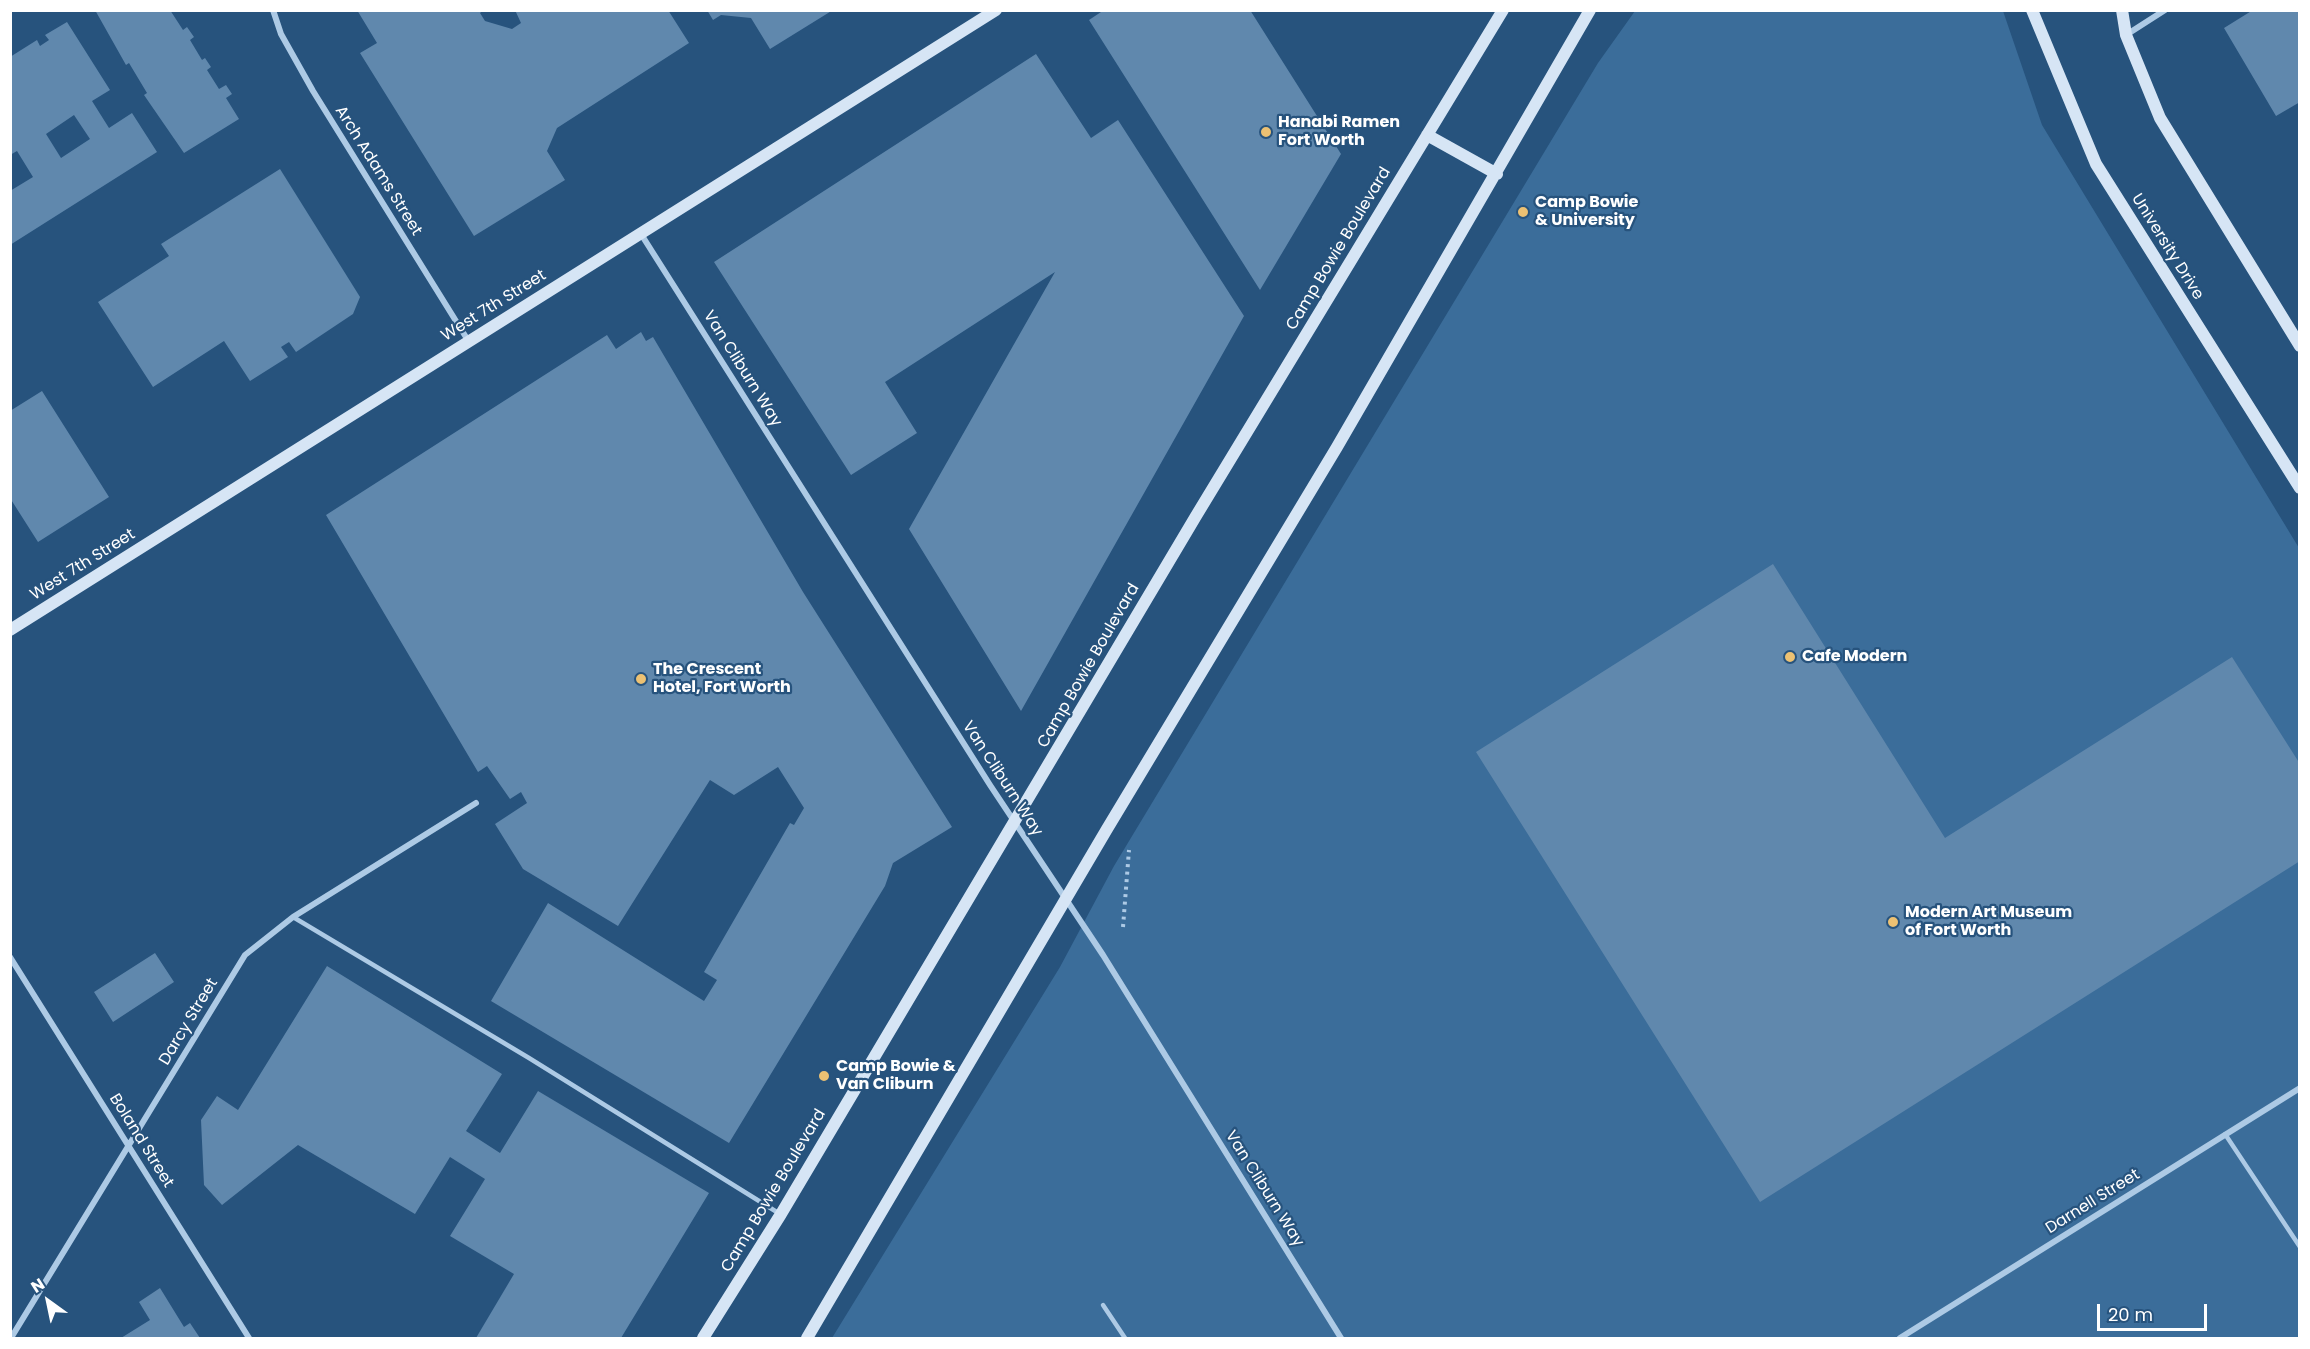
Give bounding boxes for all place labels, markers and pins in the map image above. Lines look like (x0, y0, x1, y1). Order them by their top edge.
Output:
place label: Hanabi Ramen Fort Worth (1278, 113, 1400, 151)
marker: Hanabi Ramen Fort Worth (1259, 125, 1273, 139)
place label: Camp Bowie & University (1535, 193, 1638, 231)
marker: Camp Bowie & University (1516, 205, 1530, 219)
place label: Cafe Modern (1802, 647, 1907, 667)
marker: Cafe Modern (1783, 650, 1797, 664)
place label: The Crescent Hotel, Fort Worth (653, 660, 791, 698)
marker: The Crescent Hotel, Fort Worth (634, 672, 648, 686)
place label: Modern Art Museum of Fort Worth (1905, 903, 2072, 941)
marker: Modern Art Museum of Fort Worth (1886, 915, 1900, 929)
place label: Camp Bowie & Van Cliburn (836, 1057, 956, 1095)
marker: Camp Bowie & Van Cliburn (817, 1069, 831, 1083)

